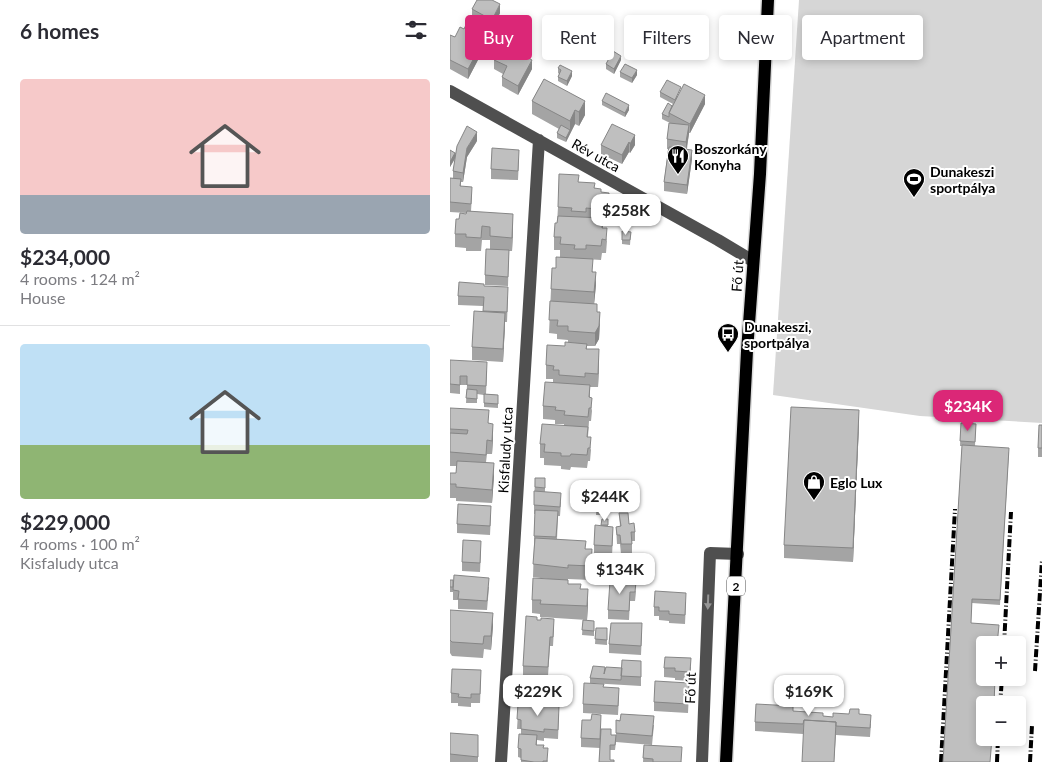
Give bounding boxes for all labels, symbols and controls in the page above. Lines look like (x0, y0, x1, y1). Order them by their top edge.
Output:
chip: Buy (465, 15, 532, 60)
chip: Rent (542, 15, 614, 60)
chip: Filters (624, 15, 709, 60)
chip: New (719, 15, 792, 60)
chip: Apartment (802, 15, 923, 60)
icon: filters (402, 16, 430, 44)
text: 6 homes (20, 18, 99, 43)
icon: home (180, 111, 270, 201)
street label: Rév utca (569, 135, 623, 175)
place label: Boszorkány Konyha (694, 140, 767, 173)
restaurant icon: Boszorkány Konyha (666, 144, 690, 175)
place label: Dunakeszi sportpálya (930, 163, 995, 196)
sports icon: Dunakeszi sportpálya (902, 167, 926, 198)
pin: $258K (591, 194, 661, 236)
text: $258K (602, 200, 650, 219)
text: $234,000 (20, 244, 110, 269)
street label: Fő út (727, 260, 747, 292)
text: 4 rooms · 124 m² (20, 269, 140, 288)
text: House (20, 288, 65, 307)
place label: Dunakeszi, sportpálya (744, 318, 811, 351)
bus stop icon: Dunakeszi, sportpálya (716, 322, 740, 353)
icon: home (180, 377, 270, 467)
pin: $234K (933, 390, 1003, 432)
text: $234K (944, 396, 992, 415)
street label: Kisfaludy utca (494, 406, 516, 494)
shop icon: Eglo Lux (802, 470, 826, 501)
place label: Eglo Lux (830, 474, 883, 491)
pin: $244K (570, 480, 640, 522)
text: $244K (581, 486, 629, 505)
text: $229,000 (20, 509, 110, 534)
text: 4 rooms · 100 m² (20, 534, 140, 553)
pin: $134K (585, 552, 655, 595)
text: Kisfaludy utca (20, 553, 119, 572)
text: $134K (596, 559, 644, 578)
road number: 2 (727, 576, 745, 596)
one-way arrow (704, 594, 712, 610)
map controls (976, 636, 1026, 746)
button: + (976, 636, 1026, 686)
street label: Fő út (681, 672, 699, 704)
pin: $229K (503, 674, 573, 717)
pin: $169K (774, 674, 844, 717)
text: $229K (514, 681, 562, 700)
text: $169K (785, 681, 833, 700)
button: − (976, 696, 1026, 746)

